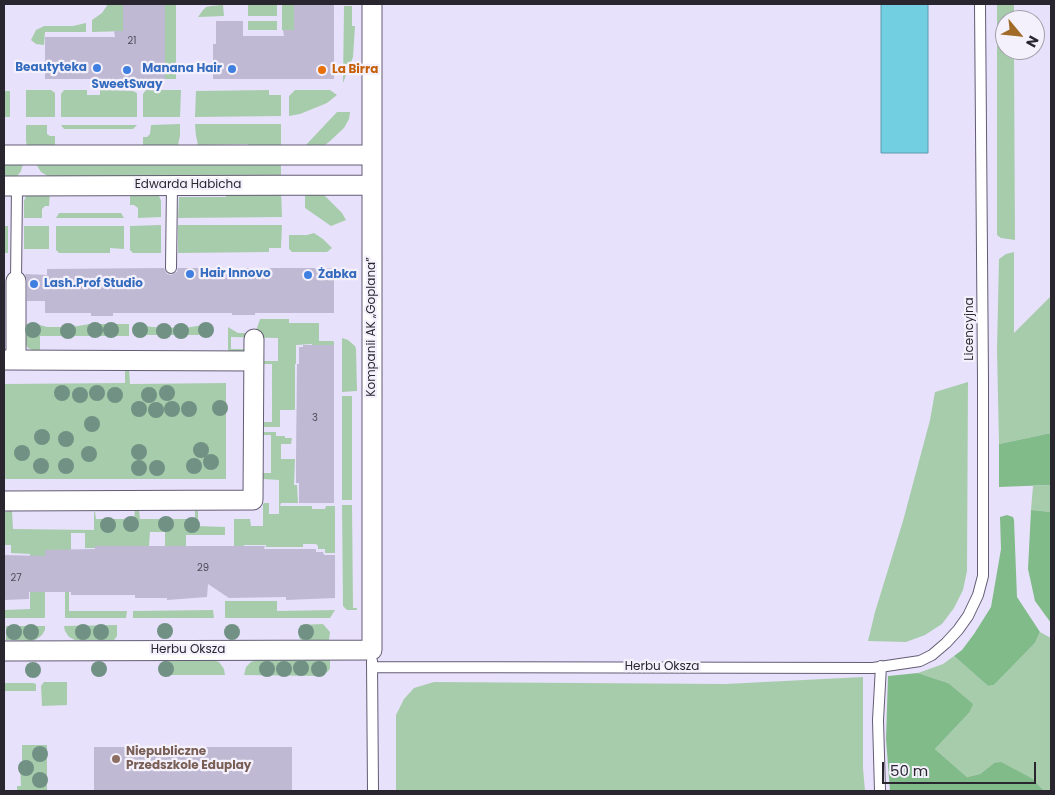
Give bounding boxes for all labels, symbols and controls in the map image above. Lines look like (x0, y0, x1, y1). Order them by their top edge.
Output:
north arrow (995, 10, 1045, 60)
text: N (1021, 32, 1044, 51)
house number: 21 (128, 35, 136, 47)
place label: Beautyteka (15, 61, 87, 75)
marker: Beautyteka (91, 62, 103, 74)
place label: Manana Hair (142, 62, 222, 76)
marker: Manana Hair (226, 63, 238, 75)
place label: La Birra (332, 63, 378, 77)
marker: SweetSway (121, 64, 133, 76)
marker: La Birra (316, 64, 328, 76)
place label: SweetSway (92, 78, 162, 92)
street label: Edwarda Habicha (135, 178, 241, 192)
street label: Kompanii AK „Goplana” (365, 257, 379, 397)
place label: Hair Innovo (200, 267, 271, 281)
marker: Hair Innovo (184, 268, 196, 280)
place label: Żabka (318, 268, 357, 282)
marker: Żabka (302, 269, 314, 281)
place label: Lash.Prof Studio (44, 277, 143, 291)
marker: Lash.Prof Studio (28, 278, 40, 290)
street label: Licencyjna (963, 297, 977, 361)
house number: 3 (312, 412, 318, 424)
house number: 29 (197, 562, 209, 574)
house number: 27 (10, 572, 22, 584)
street label: Herbu Oksza (151, 643, 225, 657)
street label: Herbu Oksza (625, 660, 699, 674)
place label: Niepubliczne Przedszkole Eduplay (126, 745, 251, 773)
scale bar (885, 752, 1039, 784)
marker: Niepubliczne Przedszkole Eduplay (110, 753, 122, 765)
text: 50 m (890, 760, 928, 781)

